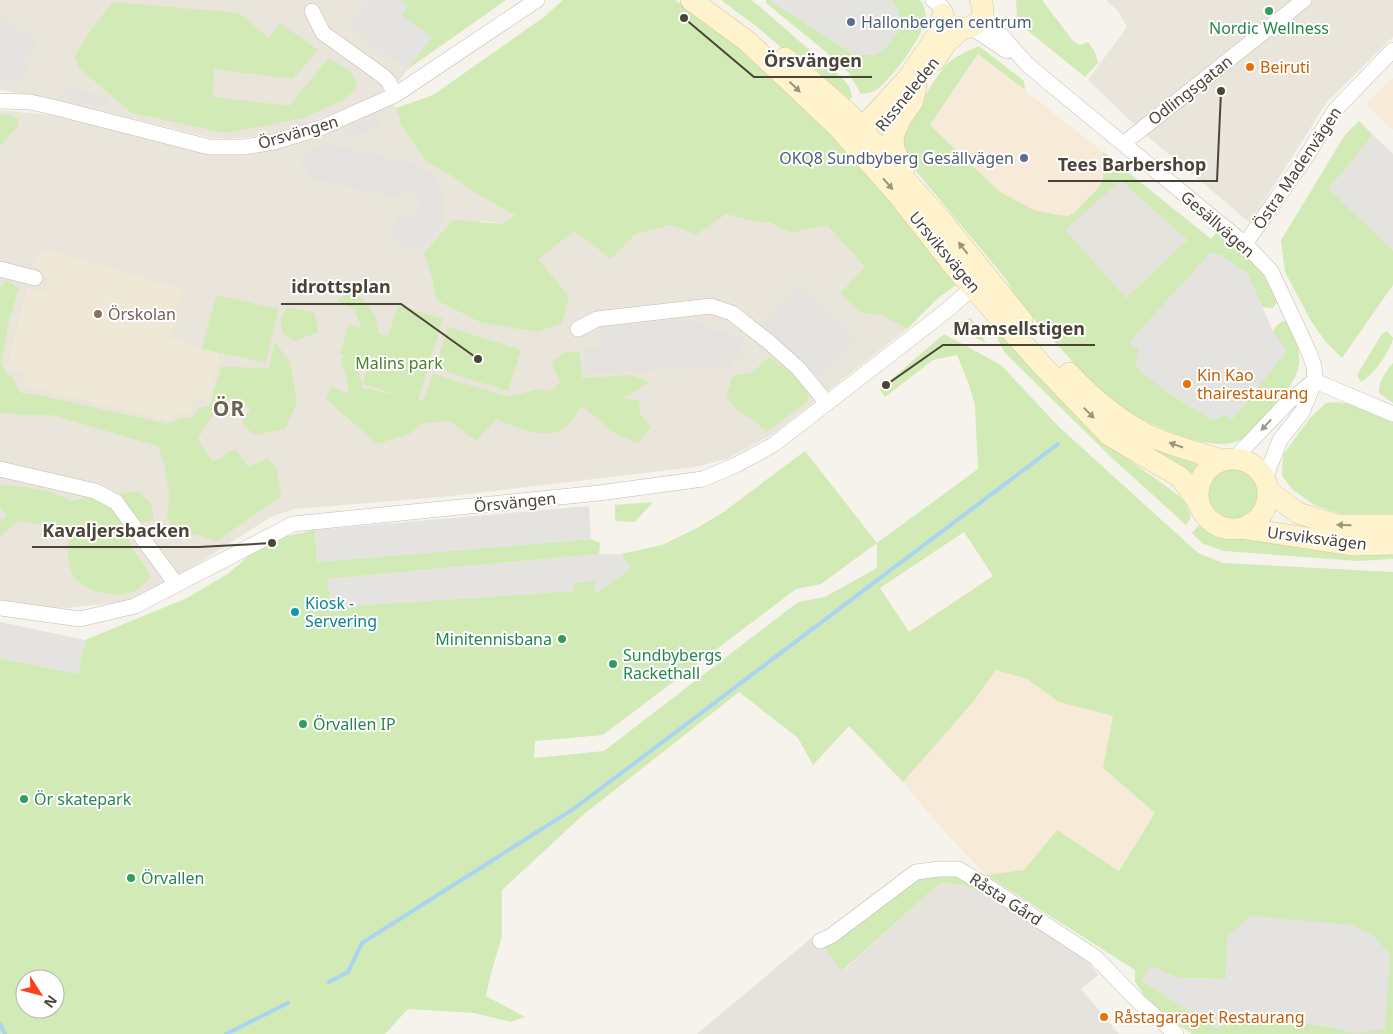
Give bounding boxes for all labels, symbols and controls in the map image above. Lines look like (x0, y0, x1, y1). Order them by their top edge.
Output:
marker: Nordic Wellness (1263, 5, 1275, 17)
place label: Hallonbergen centrum (861, 11, 1032, 33)
marker: Hallonbergen centrum (845, 16, 857, 28)
place label: Nordic Wellness (1209, 17, 1329, 39)
callout: Örsvängen (754, 44, 872, 77)
text: Örsvängen (764, 48, 862, 72)
street label: Odlingsgatan (1143, 50, 1237, 130)
street label: Rissneleden (870, 52, 944, 136)
place label: Beiruti (1260, 56, 1310, 78)
marker: Beiruti (1244, 61, 1256, 73)
one-way arrow (789, 81, 801, 93)
street label: Östra Madenvägen (1248, 102, 1346, 234)
street label: Örsvängen (255, 110, 341, 154)
place label: OKQ8 Sundbyberg Gesällvägen (779, 147, 1014, 169)
callout: Tees Barbershop (1048, 148, 1217, 181)
marker: OKQ8 Sundbyberg Gesällvägen (1018, 152, 1030, 164)
text: Tees Barbershop (1058, 152, 1206, 176)
one-way arrow (883, 177, 894, 190)
street label: Gesällvägen (1176, 186, 1260, 262)
street label: Ursviksvägen (904, 207, 986, 297)
one-way arrow (958, 241, 968, 255)
callout: idrottsplan (281, 271, 401, 304)
text: idrottsplan (291, 274, 391, 298)
place label: Örskolan (108, 303, 176, 325)
marker: Örskolan (92, 308, 104, 320)
callout: Mamsellstigen (943, 312, 1095, 345)
text: Mamsellstigen (953, 316, 1085, 340)
park label: Malins park (355, 352, 443, 374)
place label: Kin Kao thairestaurang (1197, 364, 1308, 404)
marker: Kin Kao thairestaurang (1181, 378, 1193, 390)
district label: ÖR (213, 394, 245, 422)
one-way arrow (1083, 407, 1095, 419)
one-way arrow (1260, 419, 1272, 431)
one-way arrow (1168, 441, 1183, 449)
street label: Örsvängen (473, 487, 557, 517)
callout: Kavaljersbacken (32, 514, 199, 547)
text: Kavaljersbacken (42, 518, 190, 542)
street label: Ursviksvägen (1266, 521, 1368, 555)
one-way arrow (1336, 521, 1352, 529)
place label: Kiosk - Servering (305, 592, 377, 632)
marker: Kiosk - Servering (289, 606, 301, 618)
place label: Minitennisbana (435, 628, 552, 650)
marker: Minitennisbana (556, 633, 568, 645)
place label: Sundbybergs Rackethall (623, 644, 722, 684)
marker: Sundbybergs Rackethall (607, 658, 619, 670)
place label: Örvallen IP (313, 713, 396, 735)
marker: Örvallen IP (297, 718, 309, 730)
place label: Ör skatepark (34, 788, 132, 810)
marker: Ör skatepark (18, 793, 30, 805)
place label: Örvallen (141, 867, 204, 889)
street label: Råsta Gård (966, 867, 1046, 931)
marker: Örvallen (125, 872, 137, 884)
north arrow (15, 969, 65, 1019)
text: N (40, 992, 62, 1012)
place label: Råstagaraget Restaurang (1114, 1006, 1305, 1028)
marker: Råstagaraget Restaurang (1098, 1011, 1110, 1023)

